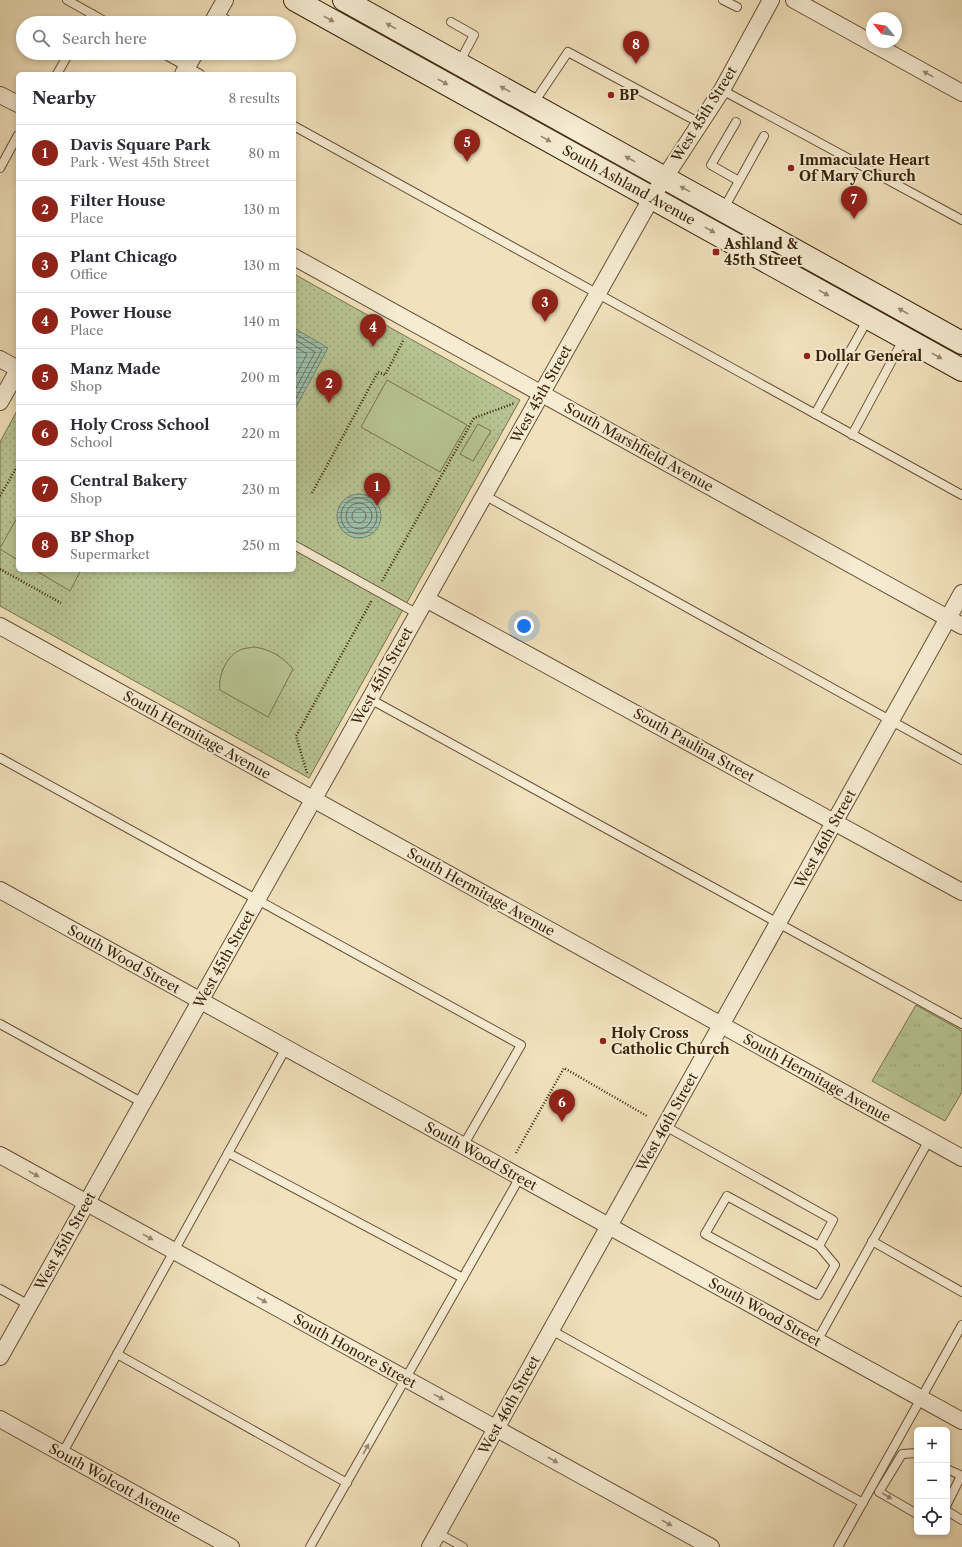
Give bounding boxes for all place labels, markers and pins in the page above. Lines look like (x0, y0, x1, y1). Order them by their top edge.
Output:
pin: 8 (623, 31, 649, 64)
place label: BP (619, 86, 639, 104)
marker: BP (606, 90, 616, 100)
pin: 5 (454, 129, 480, 162)
place label: Immaculate Heart Of Mary Church (799, 151, 930, 185)
marker: Immaculate Heart Of Mary Church (786, 163, 796, 173)
pin: 7 (841, 186, 867, 219)
place label: Ashland & 45th Street (723, 235, 803, 269)
marker: Ashland & 45th Street (711, 247, 721, 257)
pin: 3 (532, 289, 558, 322)
pin: 4 (360, 314, 386, 347)
place label: Dollar General (815, 347, 922, 365)
marker: Dollar General (802, 351, 812, 361)
pin: 2 (316, 370, 342, 403)
pin: 1 (364, 473, 390, 506)
place label: Holy Cross Catholic Church (611, 1024, 730, 1058)
marker: Holy Cross Catholic Church (598, 1036, 608, 1046)
pin: 6 (549, 1089, 575, 1122)

